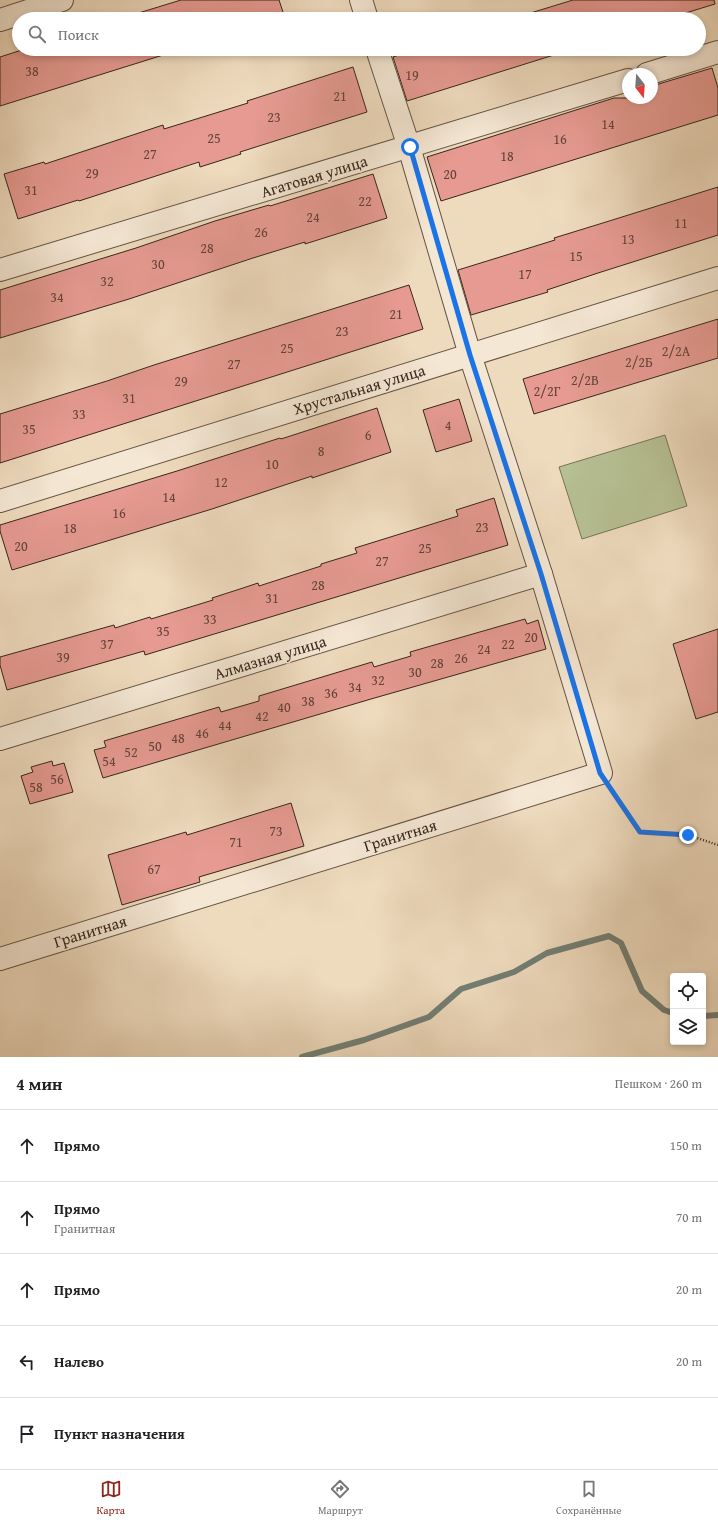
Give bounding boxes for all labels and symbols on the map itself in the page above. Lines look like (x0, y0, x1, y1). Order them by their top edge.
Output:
house number: 38 (25, 61, 39, 81)
house number: 19 (405, 65, 419, 85)
north arrow (622, 68, 658, 104)
house number: 21 (333, 86, 347, 106)
house number: 23 (267, 107, 281, 127)
house number: 14 (601, 114, 615, 134)
house number: 25 (207, 128, 221, 148)
house number: 16 (553, 129, 567, 149)
route start (401, 138, 419, 156)
house number: 27 (143, 144, 157, 164)
house number: 18 (500, 146, 514, 166)
street label: Агатовая улица (258, 148, 371, 204)
house number: 29 (85, 163, 99, 183)
house number: 20 (443, 164, 457, 184)
house number: 31 (24, 180, 38, 200)
house number: 22 (358, 191, 372, 211)
house number: 24 (306, 207, 320, 227)
house number: 11 (674, 213, 688, 233)
house number: 26 (254, 222, 268, 242)
house number: 13 (621, 229, 635, 249)
house number: 28 (200, 238, 214, 258)
house number: 15 (569, 246, 583, 266)
house number: 30 (151, 254, 165, 274)
house number: 17 (518, 264, 532, 284)
house number: 32 (100, 271, 114, 291)
house number: 34 (50, 287, 64, 307)
house number: 21 (389, 304, 403, 324)
house number: 23 (335, 321, 349, 341)
house number: 25 (280, 338, 294, 358)
house number: 2/2А (662, 341, 691, 361)
house number: 2/2Б (625, 352, 653, 372)
house number: 27 (227, 354, 241, 374)
street label: Хрустальная улица (290, 357, 428, 421)
house number: 2/2В (571, 370, 599, 390)
house number: 29 (174, 371, 188, 391)
house number: 2/2Г (534, 381, 561, 401)
house number: 31 (122, 388, 136, 408)
house number: 33 (72, 404, 86, 424)
house number: 4 (445, 415, 452, 435)
house number: 35 (22, 419, 36, 439)
house number: 6 (365, 425, 372, 445)
house number: 8 (318, 441, 325, 461)
house number: 10 (265, 454, 279, 474)
house number: 12 (214, 472, 228, 492)
house number: 14 (162, 487, 176, 507)
house number: 16 (112, 503, 126, 523)
house number: 23 (475, 517, 489, 537)
house number: 18 (63, 518, 77, 538)
house number: 20 (14, 536, 28, 556)
house number: 25 (418, 538, 432, 558)
house number: 27 (375, 551, 389, 571)
house number: 28 (311, 575, 325, 595)
house number: 31 (265, 588, 279, 608)
house number: 33 (203, 609, 217, 629)
house number: 35 (156, 621, 170, 641)
house number: 20 (524, 627, 538, 647)
street label: Алмазная улица (211, 628, 329, 685)
house number: 37 (100, 634, 114, 654)
house number: 22 (501, 634, 515, 654)
house number: 24 (477, 639, 491, 659)
house number: 39 (56, 647, 70, 667)
house number: 26 (454, 648, 468, 668)
house number: 28 (430, 653, 444, 673)
house number: 30 (408, 662, 422, 682)
house number: 32 (371, 670, 385, 690)
house number: 34 (348, 677, 362, 697)
house number: 36 (324, 683, 338, 703)
house number: 38 (301, 691, 315, 711)
house number: 40 (277, 697, 291, 717)
house number: 42 (255, 706, 269, 726)
house number: 44 (218, 715, 232, 735)
house number: 46 (195, 723, 209, 743)
house number: 48 (171, 728, 185, 748)
house number: 50 (148, 736, 162, 756)
house number: 52 (124, 742, 138, 762)
house number: 54 (102, 751, 116, 771)
house number: 56 (50, 769, 64, 789)
house number: 58 (29, 777, 43, 797)
street label: Гранитная (360, 812, 440, 858)
house number: 73 (269, 821, 283, 841)
route end (679, 826, 697, 844)
house number: 71 (229, 832, 243, 852)
house number: 67 (147, 859, 161, 879)
street label: Гранитная (50, 908, 130, 954)

